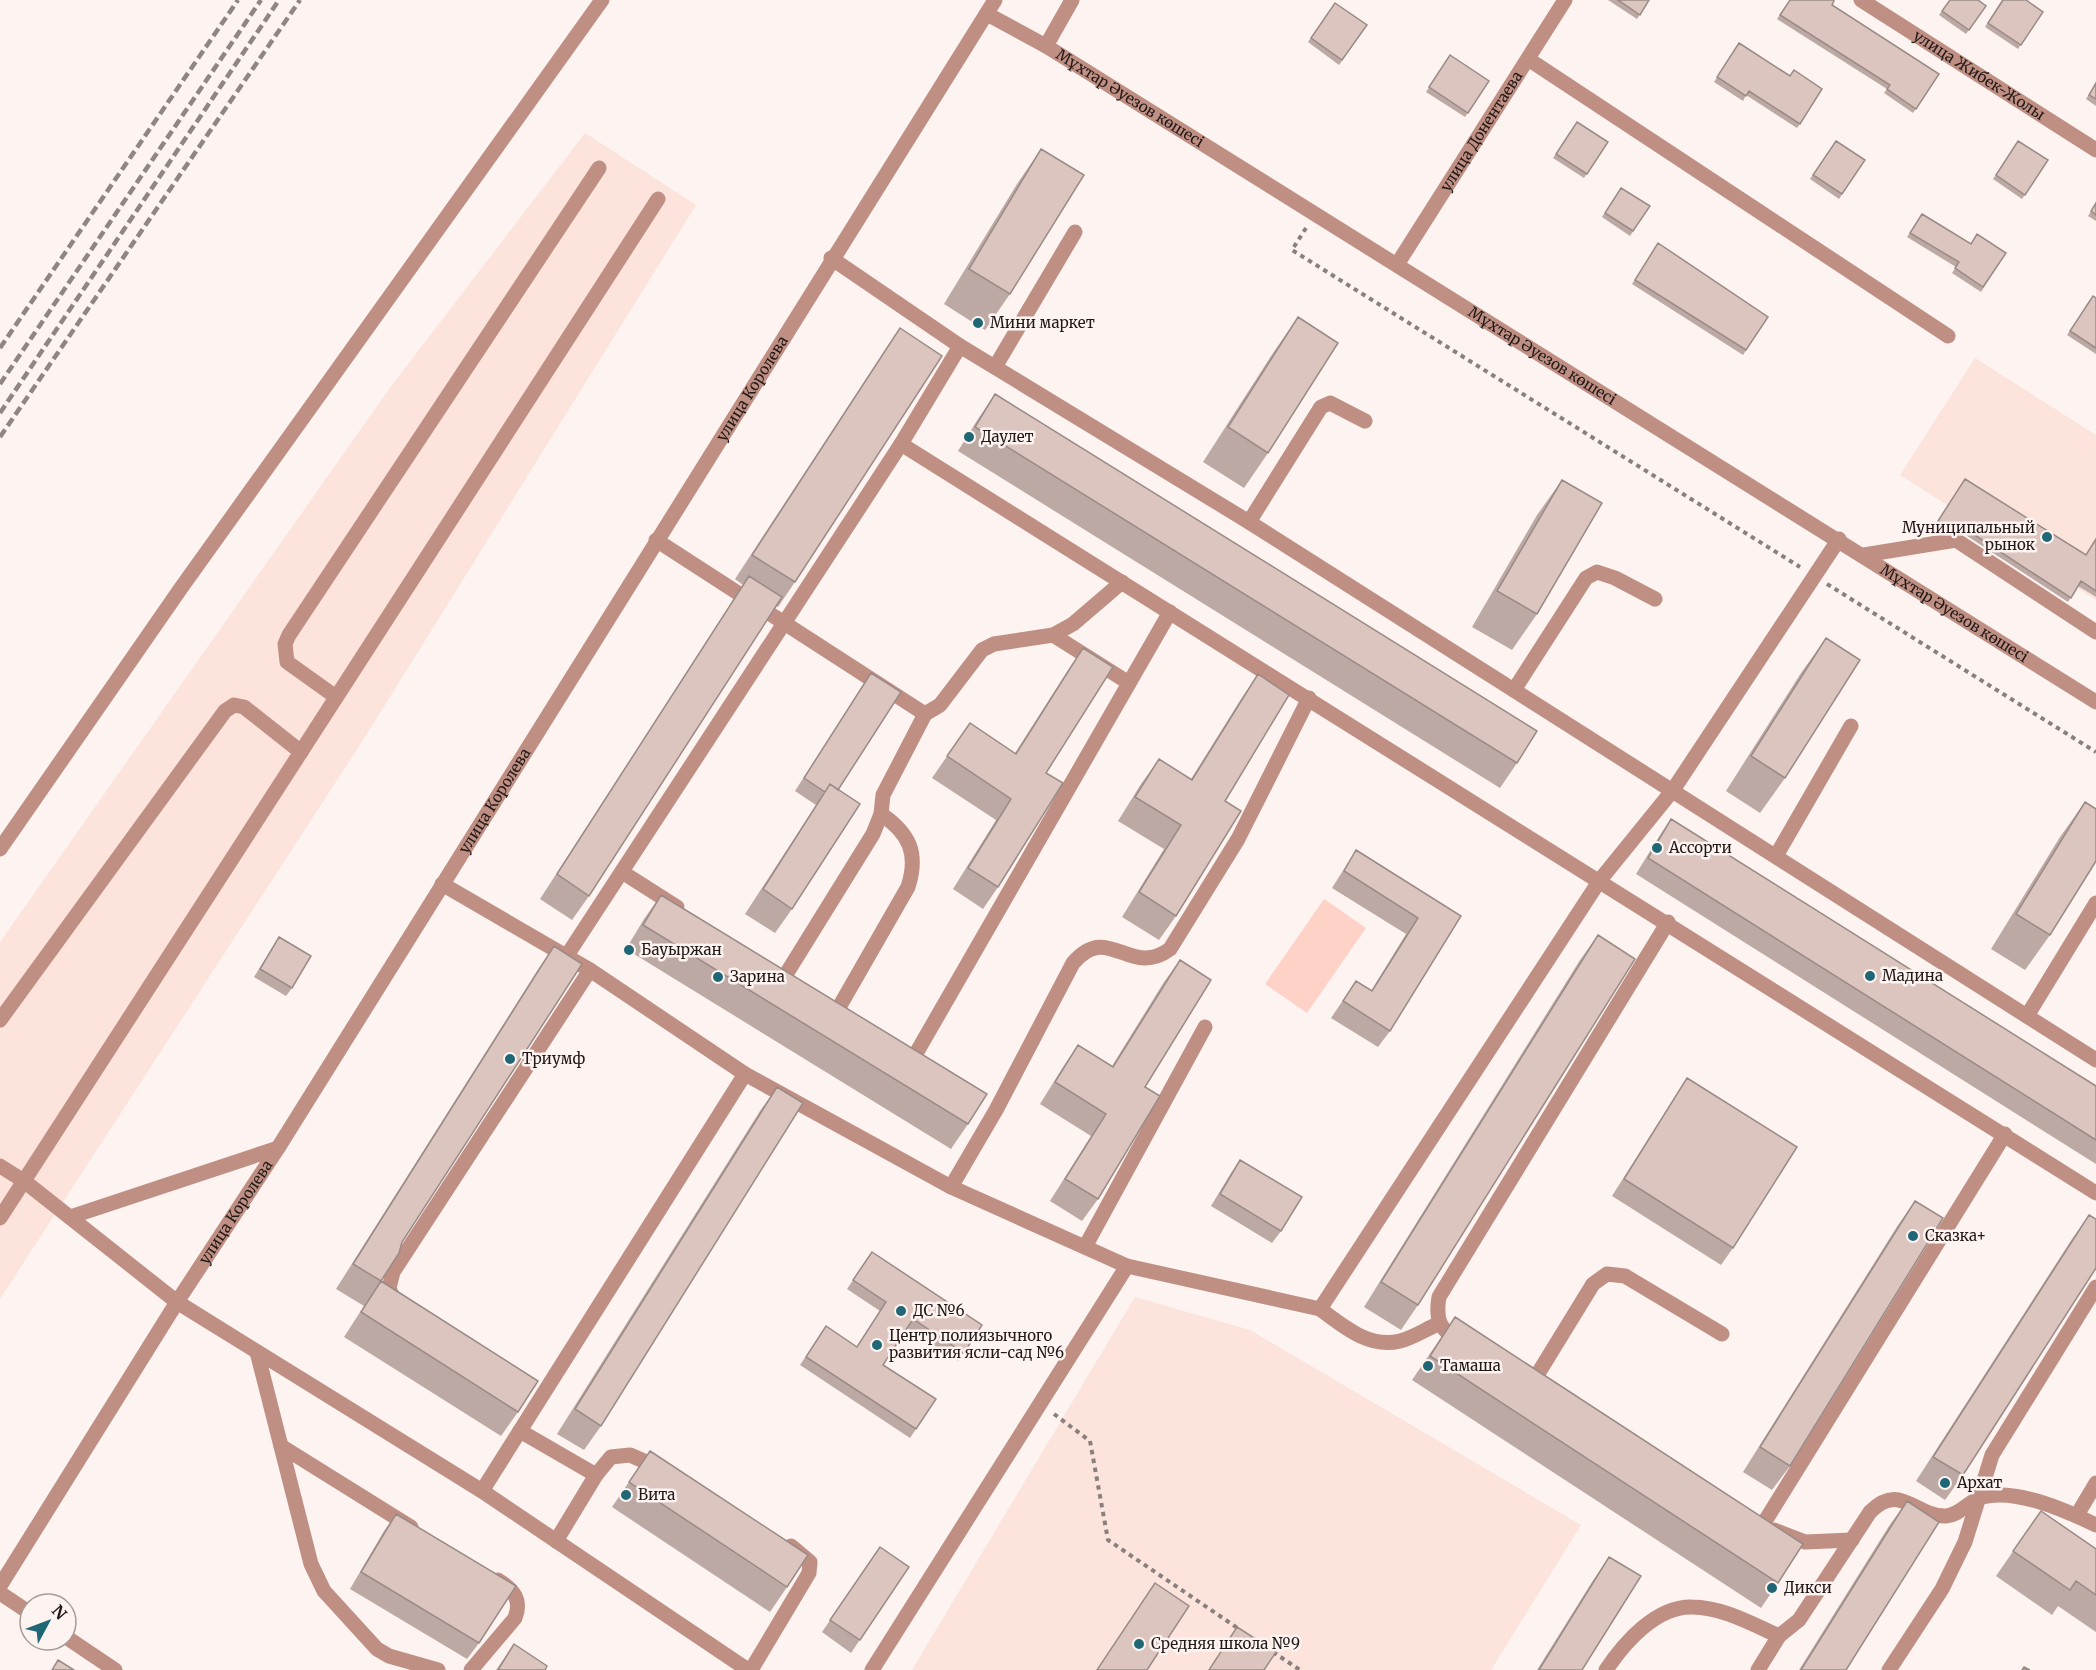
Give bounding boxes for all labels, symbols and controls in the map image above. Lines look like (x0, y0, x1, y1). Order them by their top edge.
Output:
street label: улица Жибек-Жолы (1910, 26, 2049, 124)
street label: Мұхтар Әуезов көшесі (1053, 45, 1208, 151)
street label: улица Донентаева (1436, 67, 1526, 195)
street label: Мұхтар Әуезов көшесі (1465, 302, 1620, 409)
place label: Мини маркет (990, 313, 1095, 332)
marker: Мини маркет (971, 316, 985, 330)
street label: улица Королева (712, 332, 792, 445)
place label: Даулет (981, 427, 1034, 446)
marker: Даулет (962, 430, 976, 444)
place label: Муниципальный рынок (1902, 518, 2035, 554)
marker: Муниципальный рынок (2040, 530, 2054, 544)
street label: Мұхтар Әуезов көшесі (1877, 560, 2032, 666)
street label: улица Королева (454, 744, 534, 857)
place label: Ассорти (1668, 838, 1732, 857)
marker: Ассорти (1650, 841, 1664, 855)
place label: Бауыржан (641, 940, 722, 959)
marker: Бауыржан (622, 943, 636, 957)
place label: Мадина (1882, 966, 1943, 985)
place label: Зарина (730, 967, 785, 986)
marker: Мадина (1863, 969, 1877, 983)
marker: Зарина (711, 970, 725, 984)
place label: Триумф (522, 1049, 585, 1068)
marker: Триумф (503, 1052, 517, 1066)
street label: улица Королева (194, 1156, 277, 1268)
place label: Сказка+ (1925, 1226, 1986, 1245)
marker: Сказка+ (1906, 1229, 1920, 1243)
place label: ДС №6 (913, 1301, 965, 1320)
marker: ДС №6 (894, 1304, 908, 1318)
place label: Центр полиязычного развития ясли-сад №6 (889, 1326, 1064, 1362)
marker: Центр полиязычного развития ясли-сад №6 (870, 1338, 884, 1352)
place label: Тамаша (1440, 1356, 1501, 1375)
marker: Тамаша (1421, 1359, 1435, 1373)
place label: Архат (1956, 1473, 2002, 1492)
marker: Архат (1938, 1476, 1952, 1490)
place label: Вита (638, 1485, 675, 1504)
marker: Вита (619, 1488, 633, 1502)
place label: Дикси (1784, 1578, 1832, 1597)
marker: Дикси (1765, 1581, 1779, 1595)
north arrow (18, 1592, 78, 1652)
text: N (48, 1601, 71, 1624)
place label: Средняя школа №9 (1151, 1634, 1300, 1653)
marker: Средняя школа №9 (1132, 1637, 1146, 1651)

